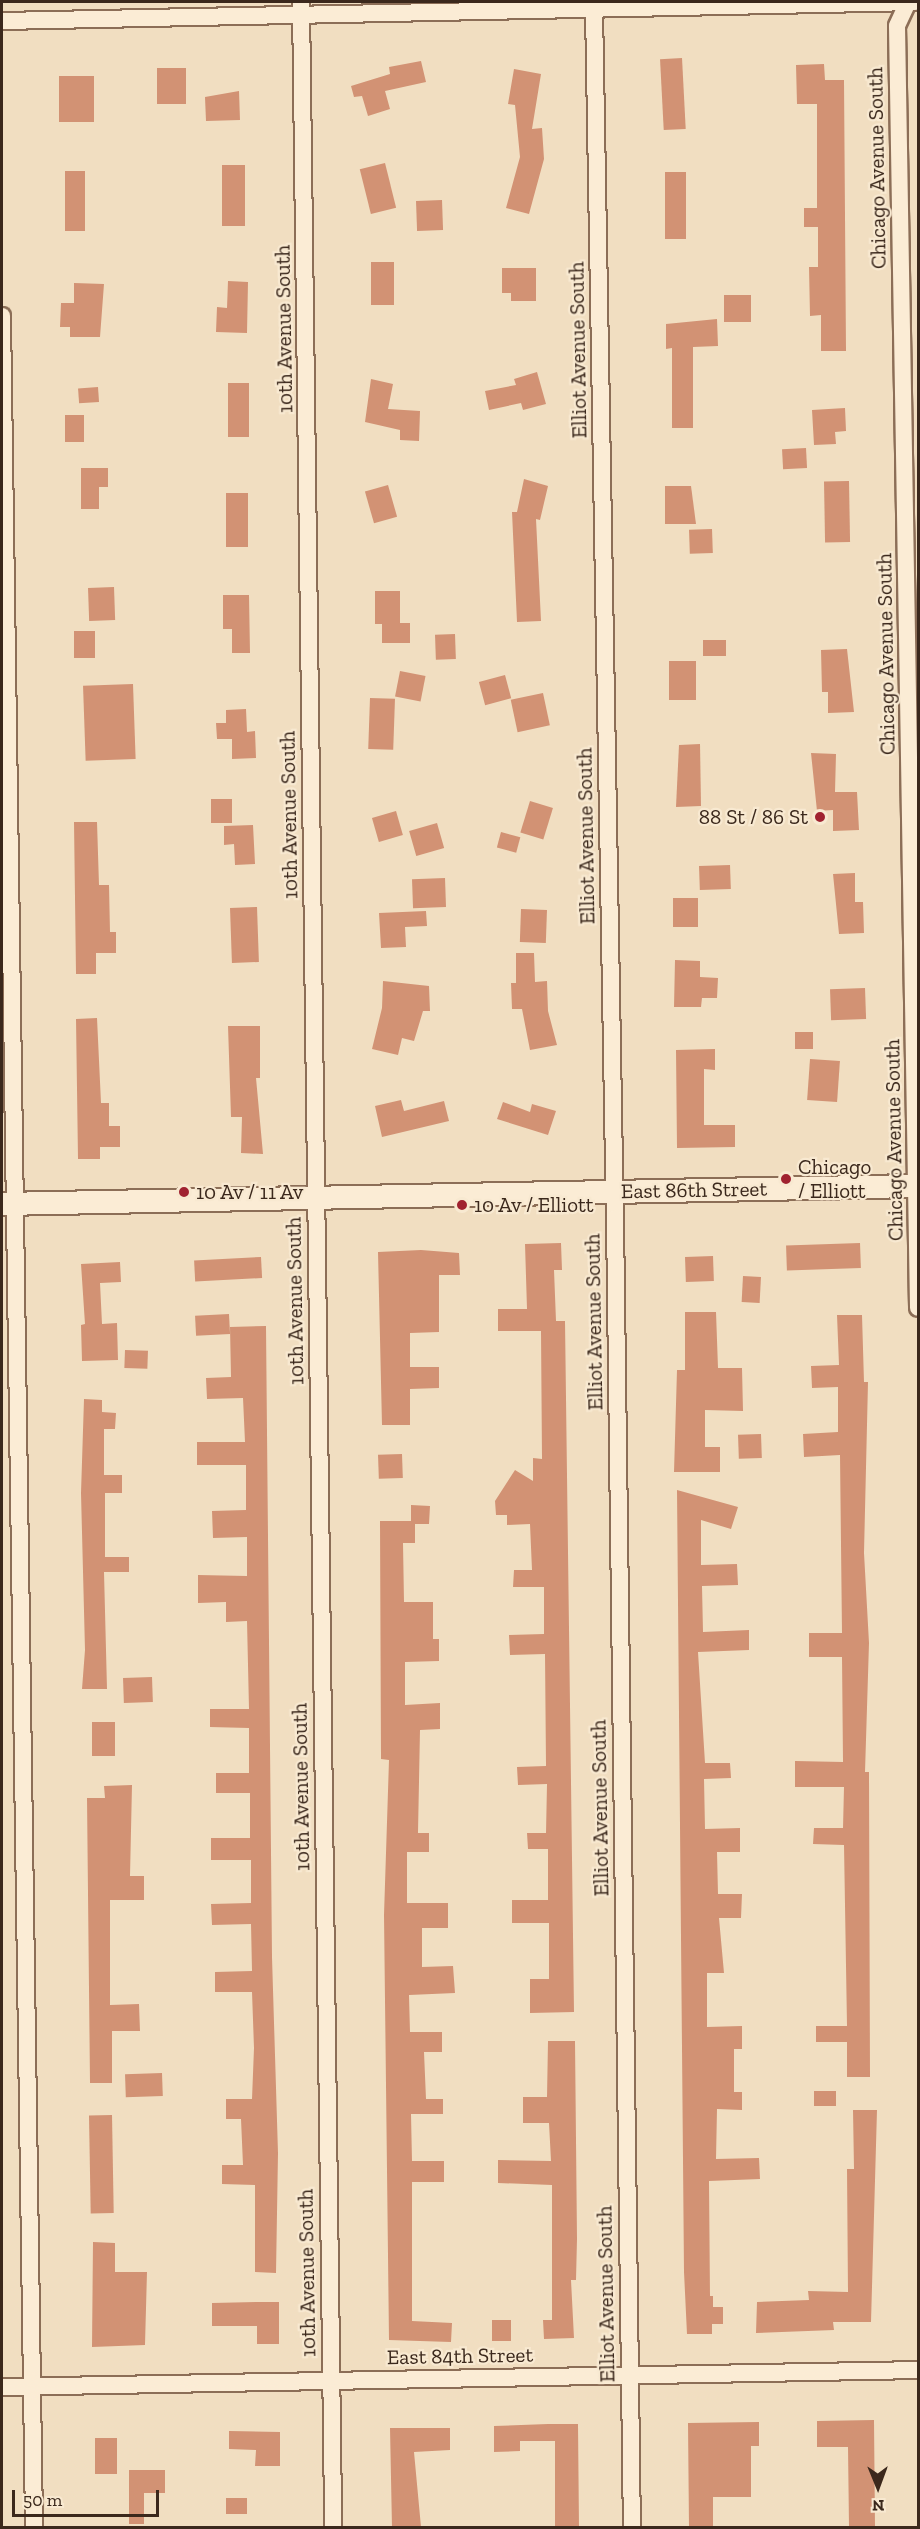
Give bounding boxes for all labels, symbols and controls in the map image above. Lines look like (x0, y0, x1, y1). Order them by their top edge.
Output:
street label: Chicago Avenue South (863, 66, 891, 270)
street label: 10th Avenue South (270, 244, 298, 414)
street label: Elliot Avenue South (564, 261, 592, 439)
street label: Chicago Avenue South (872, 552, 900, 756)
street label: 10th Avenue South (275, 730, 303, 900)
street label: Elliot Avenue South (572, 747, 600, 925)
place label: 88 St / 86 St (699, 804, 808, 830)
marker: 88 St / 86 St (813, 810, 827, 824)
street label: Chicago Avenue South (880, 1038, 908, 1242)
place label: Chicago / Elliott (798, 1154, 871, 1204)
marker: Chicago / Elliott (779, 1172, 793, 1186)
street label: East 86th Street (621, 1176, 767, 1204)
place label: 10 Av / 11 Av (196, 1179, 305, 1205)
marker: 10 Av / 11 Av (177, 1185, 191, 1199)
place label: 10 Av / Elliott (474, 1192, 595, 1218)
marker: 10 Av / Elliott (455, 1198, 469, 1212)
street label: 10th Avenue South (281, 1216, 309, 1386)
street label: Elliot Avenue South (580, 1233, 608, 1411)
street label: 10th Avenue South (287, 1702, 315, 1872)
street label: Elliot Avenue South (586, 1719, 614, 1897)
street label: 10th Avenue South (293, 2188, 321, 2358)
street label: Elliot Avenue South (592, 2205, 620, 2383)
street label: East 84th Street (387, 2342, 533, 2370)
north arrow (848, 2457, 908, 2517)
scale bar (15, 2478, 162, 2516)
text: 50 m (23, 2489, 62, 2511)
text: N (872, 2496, 885, 2515)

